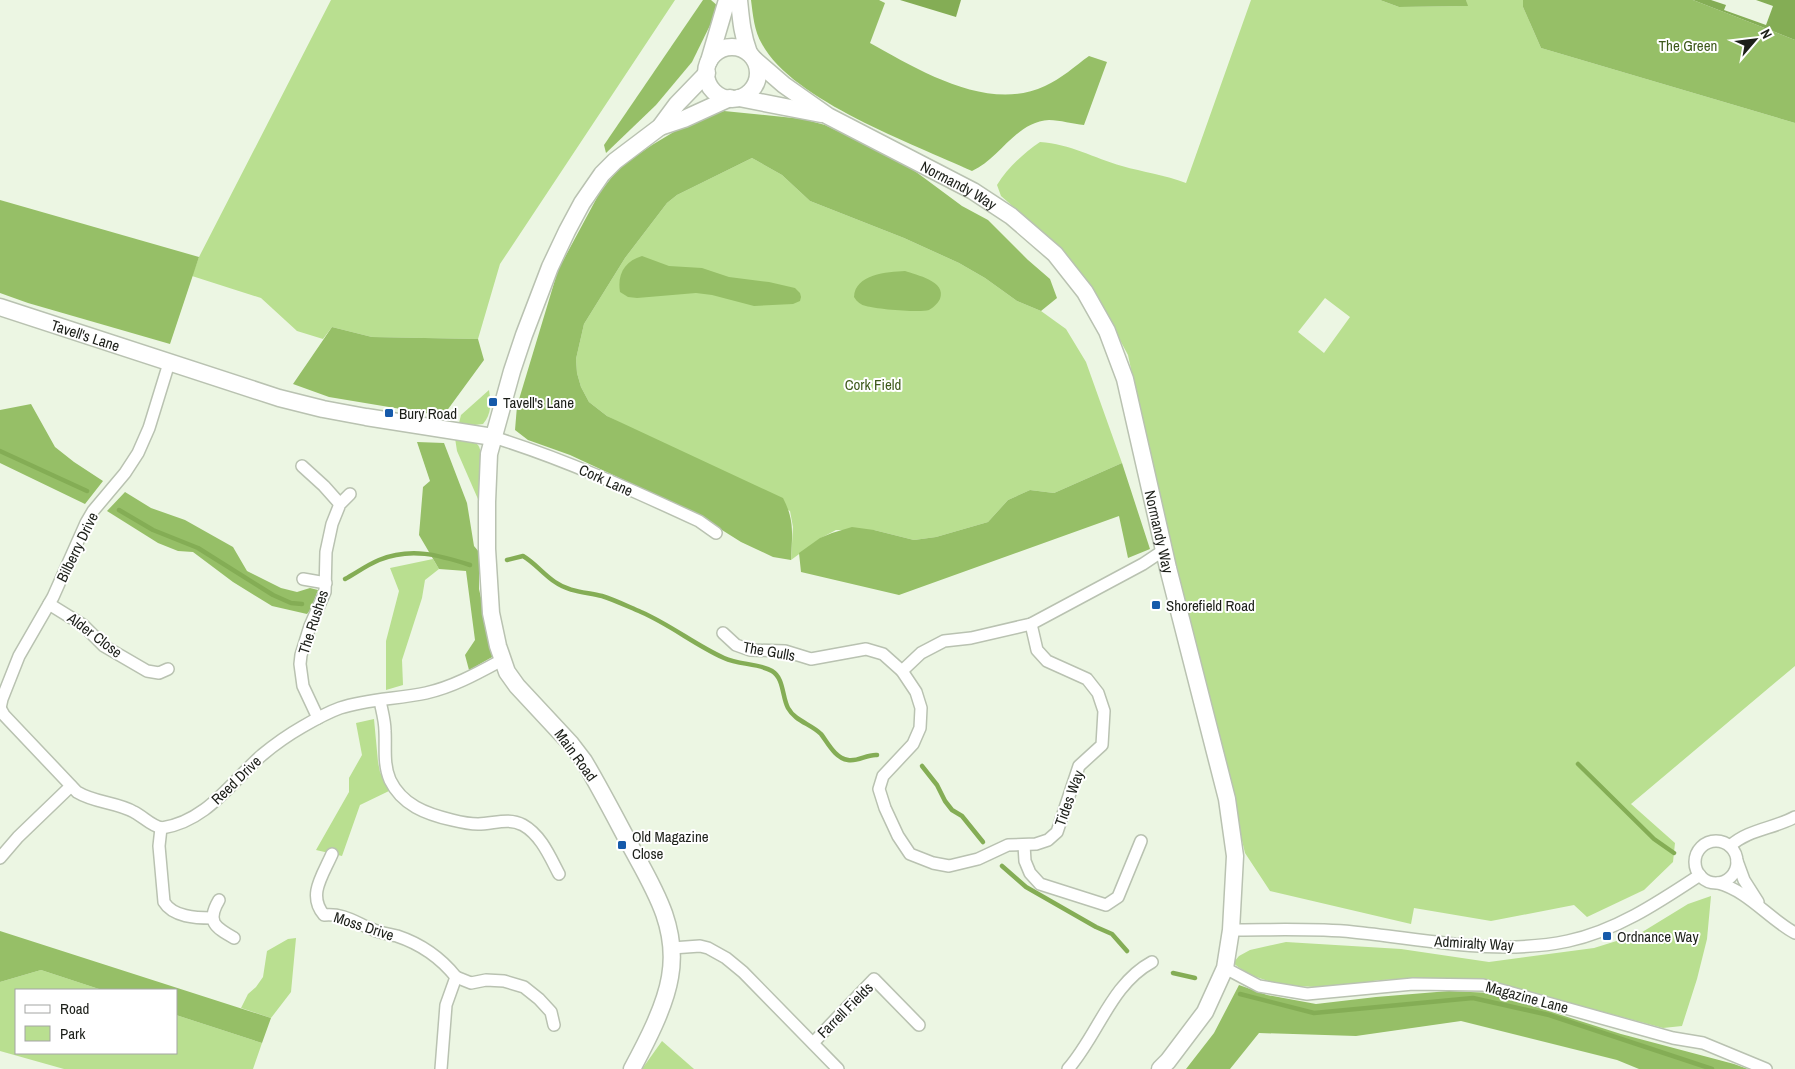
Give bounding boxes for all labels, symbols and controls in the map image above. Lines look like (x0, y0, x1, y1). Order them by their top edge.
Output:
north arrow (1730, 15, 1780, 65)
text: N (1757, 26, 1776, 42)
park label: The Green (1659, 35, 1717, 56)
street label: Normandy Way (917, 155, 1002, 215)
street label: Tavell's Lane (49, 314, 123, 356)
park label: Cork Field (845, 374, 901, 395)
place label: Tavell's Lane (503, 392, 574, 413)
marker: Tavell's Lane (487, 396, 499, 408)
place label: Bury Road (399, 403, 457, 424)
marker: Bury Road (383, 407, 395, 419)
street label: Cork Lane (576, 459, 636, 501)
street label: Normandy Way (1140, 488, 1180, 576)
street label: Bilberry Drive (51, 508, 103, 585)
street label: The Rushes (293, 587, 333, 657)
place label: Shorefield Road (1166, 595, 1255, 616)
marker: Shorefield Road (1150, 599, 1162, 611)
street label: Alder Close (62, 607, 127, 663)
street label: The Gulls (741, 636, 797, 666)
street label: Main Road (550, 724, 602, 786)
street label: Reed Drive (206, 751, 266, 809)
street label: Tides Way (1049, 766, 1089, 829)
place label: Old Magazine Close (632, 826, 709, 864)
marker: Old Magazine Close (616, 839, 628, 851)
street label: Moss Drive (331, 906, 397, 946)
place label: Ordnance Way (1617, 926, 1699, 947)
street label: Admiralty Way (1433, 930, 1515, 956)
marker: Ordnance Way (1601, 930, 1613, 942)
street label: Magazine Lane (1483, 976, 1571, 1018)
street label: Farrell Fields (812, 977, 878, 1043)
legend (15, 989, 178, 1054)
text: Road (60, 998, 89, 1019)
text: Park (60, 1023, 86, 1044)

